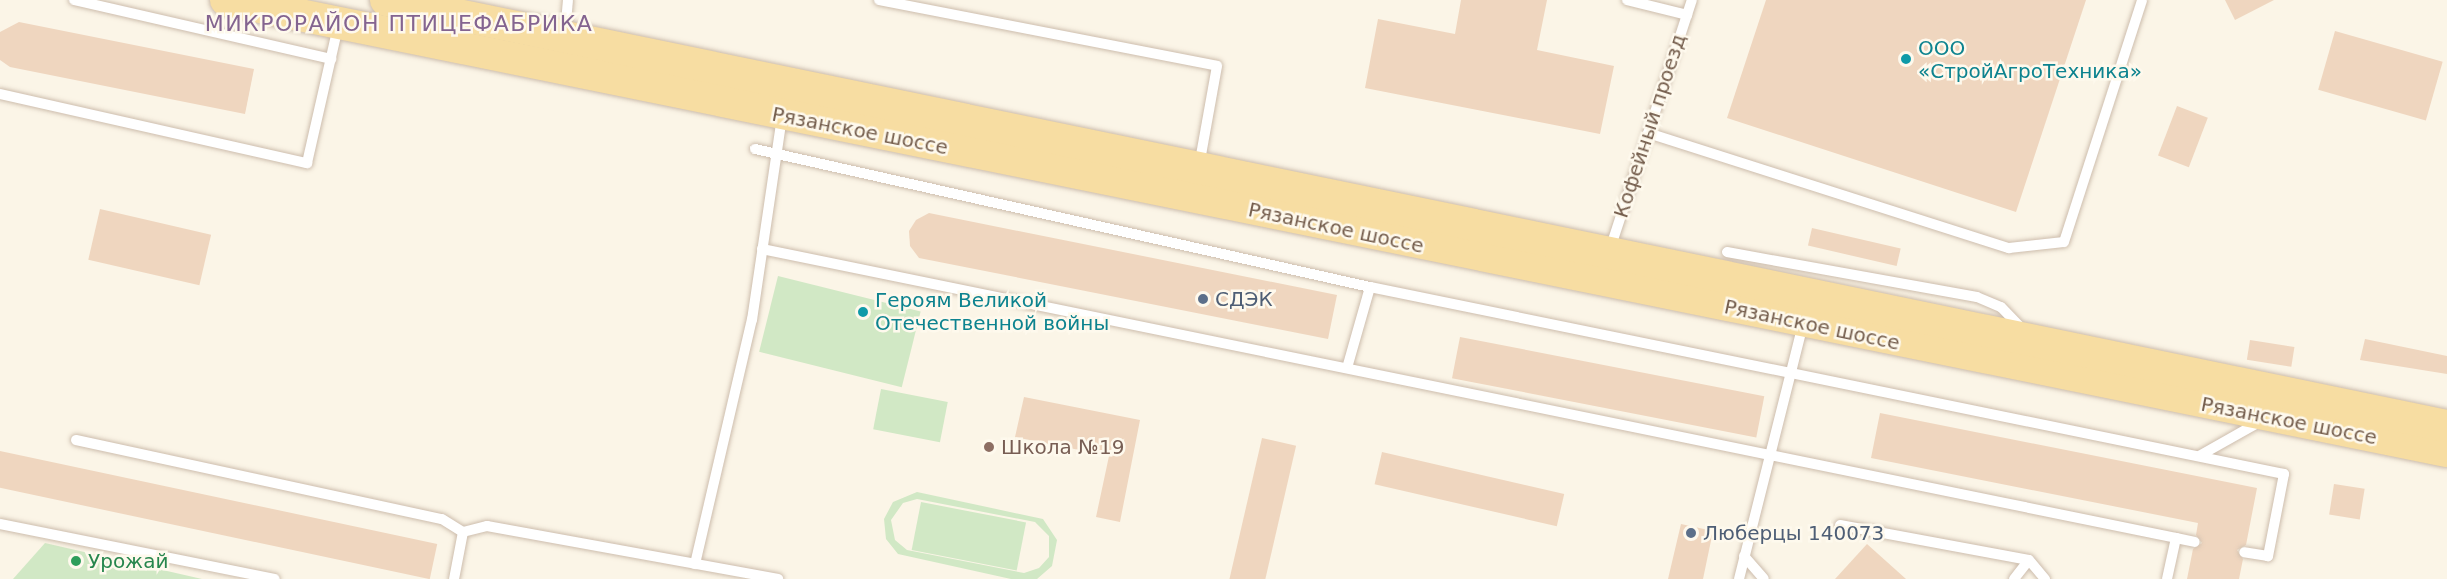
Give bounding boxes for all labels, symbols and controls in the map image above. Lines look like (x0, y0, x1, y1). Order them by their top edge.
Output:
district label: МИКРОРАЙОН ПТИЦЕФАБРИКА (205, 11, 593, 37)
street label: Кофейный проезд (1609, 31, 1691, 221)
place label: ООО «СтройАгроТехника» (1918, 36, 2142, 83)
marker: ООО «СтройАгроТехника» (1899, 52, 1913, 66)
street label: Рязанское шоссе (770, 102, 950, 160)
street label: Рязанское шоссе (1246, 198, 1426, 258)
place label: СДЭК (1215, 287, 1273, 311)
place label: Героям Великой Отечественной войны (875, 288, 1109, 335)
marker: СДЭК (1196, 292, 1210, 306)
street label: Рязанское шоссе (1722, 295, 1902, 355)
marker: Героям Великой Отечественной войны (856, 305, 870, 319)
street label: Рязанское шоссе (2199, 392, 2379, 450)
place label: Школа №19 (1001, 435, 1124, 459)
marker: Школа №19 (982, 440, 996, 454)
place label: Люберцы 140073 (1703, 521, 1884, 545)
marker: Люберцы 140073 (1684, 526, 1698, 540)
place label: Урожай (88, 549, 168, 573)
marker: Урожай (69, 554, 83, 568)

